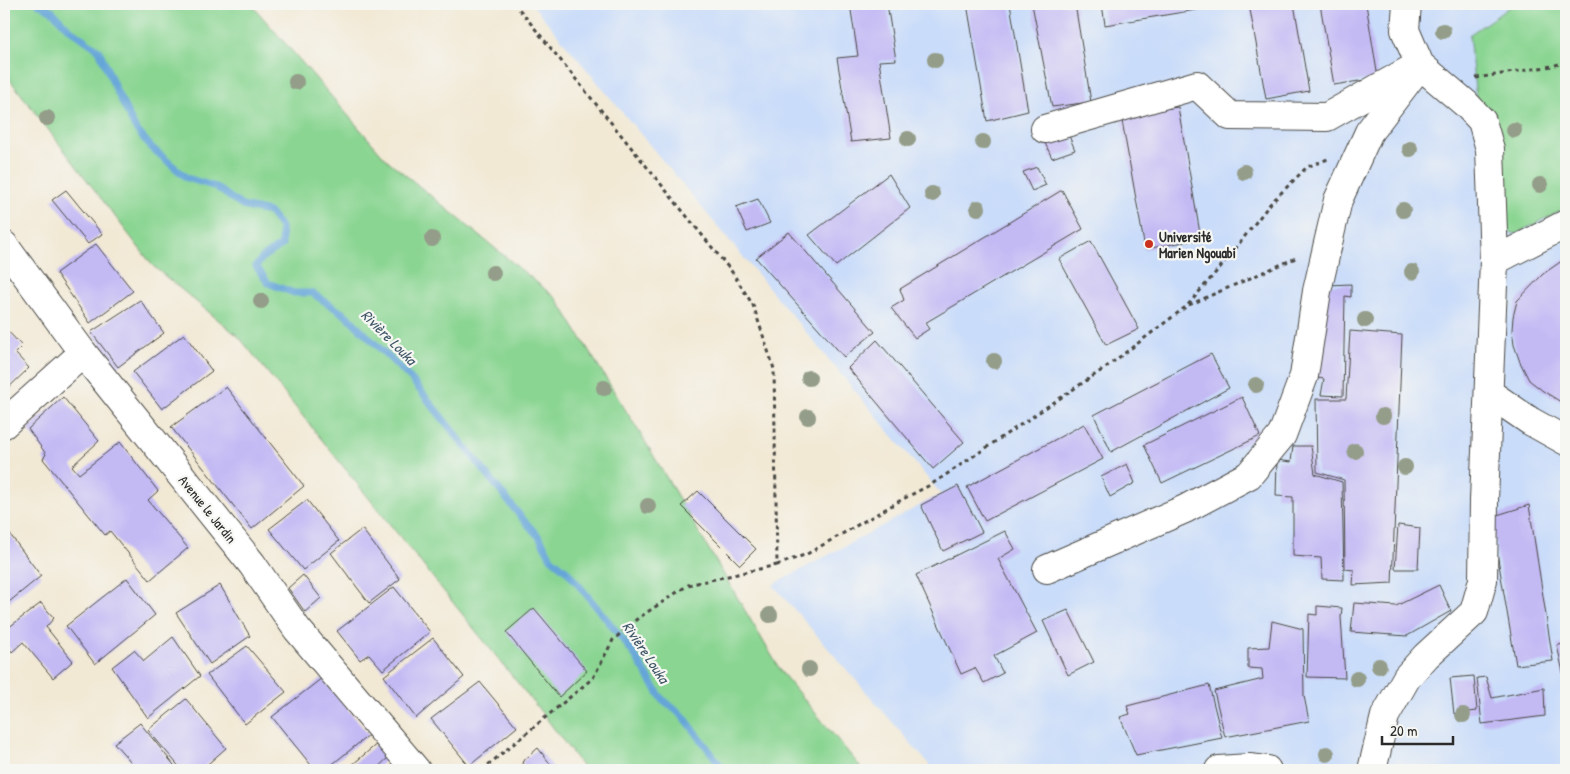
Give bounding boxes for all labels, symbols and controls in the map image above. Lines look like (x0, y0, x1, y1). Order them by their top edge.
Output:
place label: Université Marien Ngouabi (1159, 227, 1236, 264)
marker: Université Marien Ngouabi (1143, 238, 1155, 250)
water label: Rivière Louka (357, 305, 423, 371)
street label: Avenue le Jardin (175, 471, 241, 547)
water label: Rivière Louka (618, 617, 676, 689)
scale bar (1382, 714, 1454, 746)
text: 20 m (1390, 720, 1417, 741)

